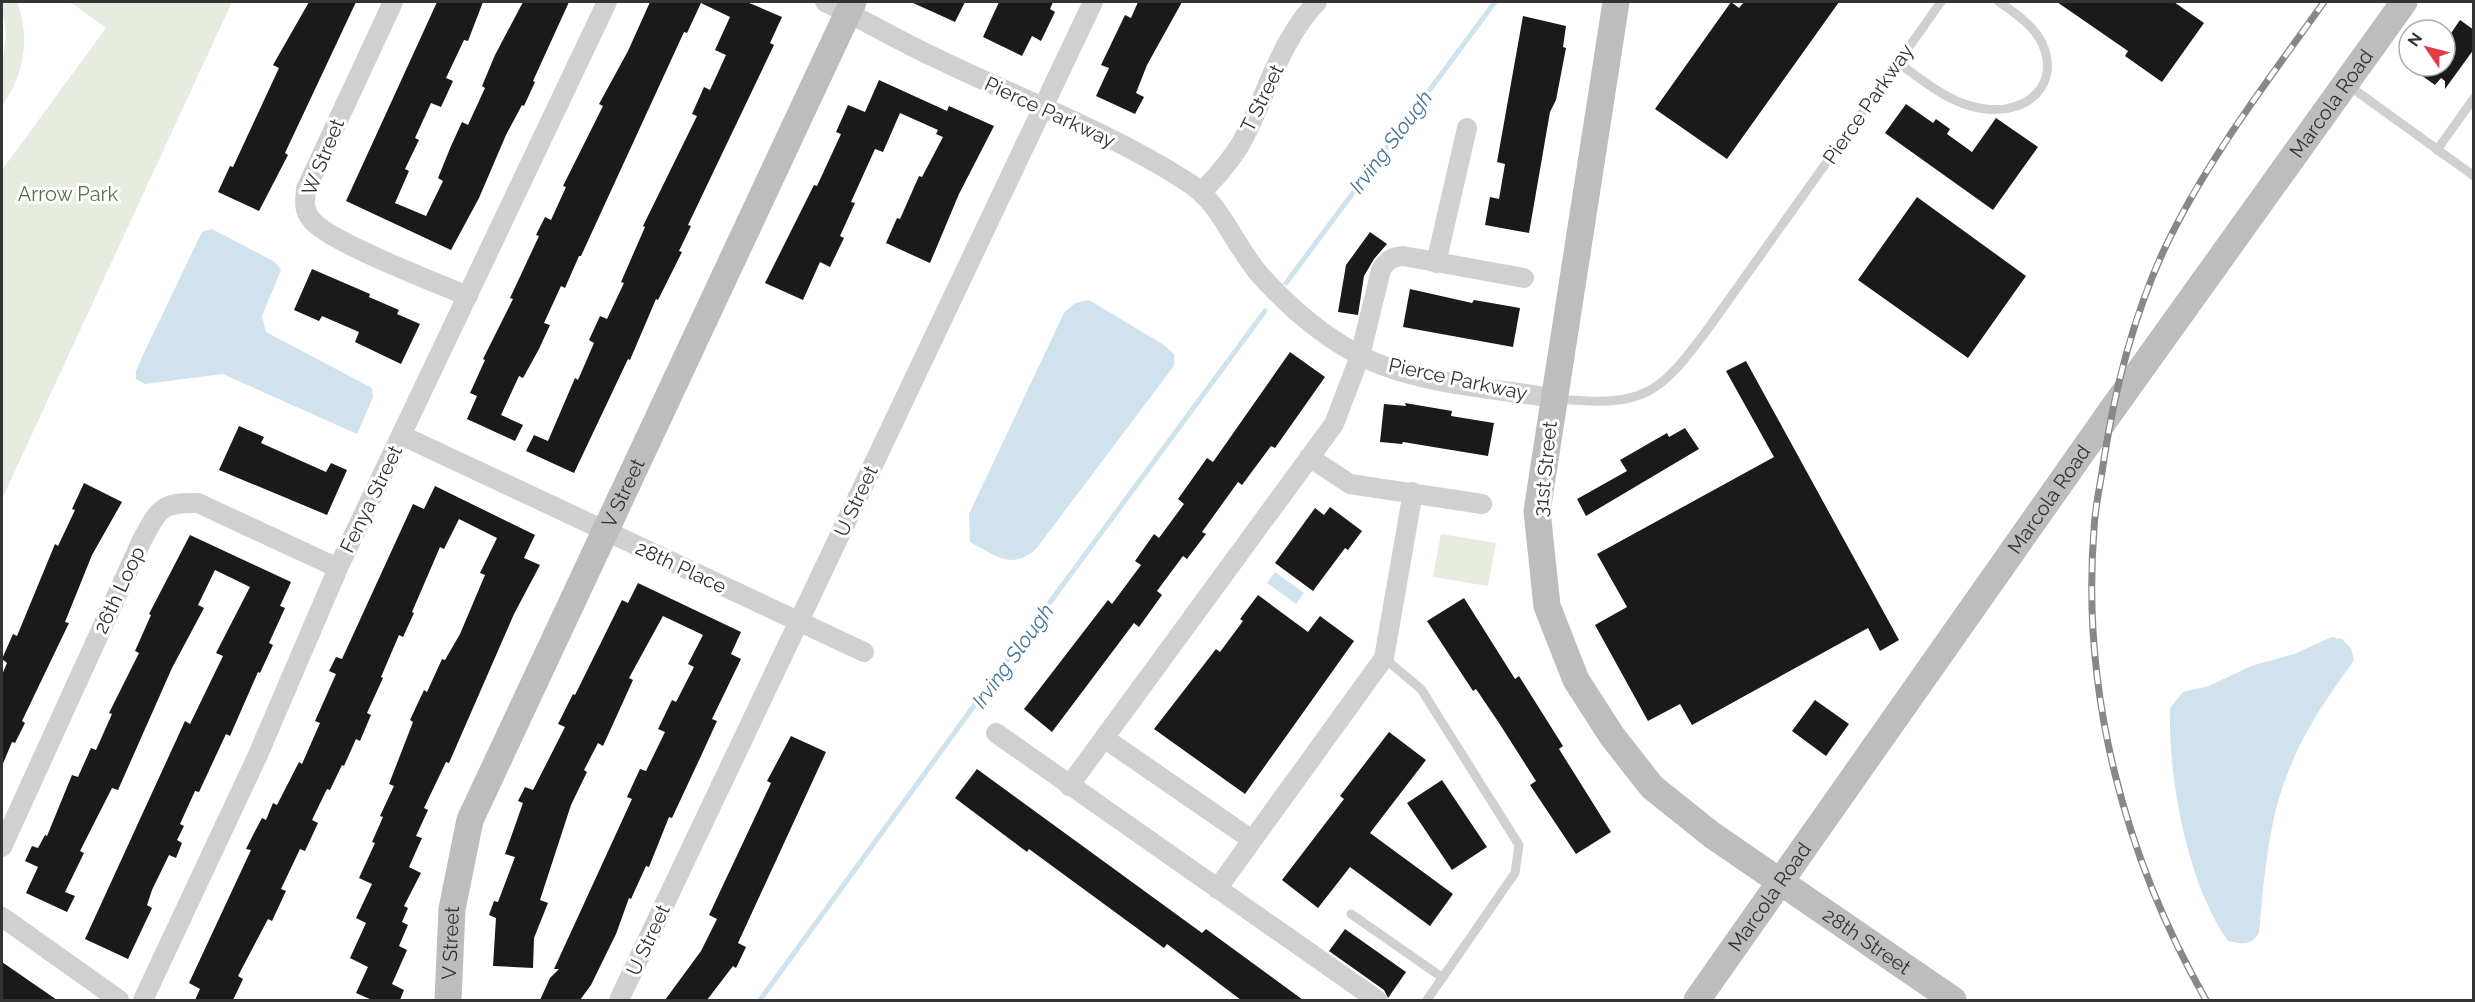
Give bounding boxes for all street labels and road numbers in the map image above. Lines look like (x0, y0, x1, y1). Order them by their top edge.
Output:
street label: Pierce Parkway (1818, 39, 1918, 169)
street label: Marcola Road (2284, 45, 2378, 162)
street label: T Street (1235, 60, 1289, 136)
street label: Pierce Parkway (981, 71, 1119, 153)
street label: W Street (297, 115, 349, 199)
street label: Pierce Parkway (1386, 353, 1530, 405)
street label: 31st Street (1528, 420, 1562, 518)
street label: Marcola Road (2003, 440, 2095, 558)
street label: Fenya Street (335, 441, 407, 557)
street label: V Street (597, 454, 650, 531)
street label: U Street (829, 461, 883, 540)
street label: 28th Place (632, 536, 730, 599)
street label: 26th Loop (88, 543, 150, 637)
street label: Marcola Road (1723, 838, 1816, 956)
street label: U Street (621, 900, 675, 979)
street label: 28th Street (1818, 903, 1916, 980)
street label: V Street (437, 906, 464, 980)

